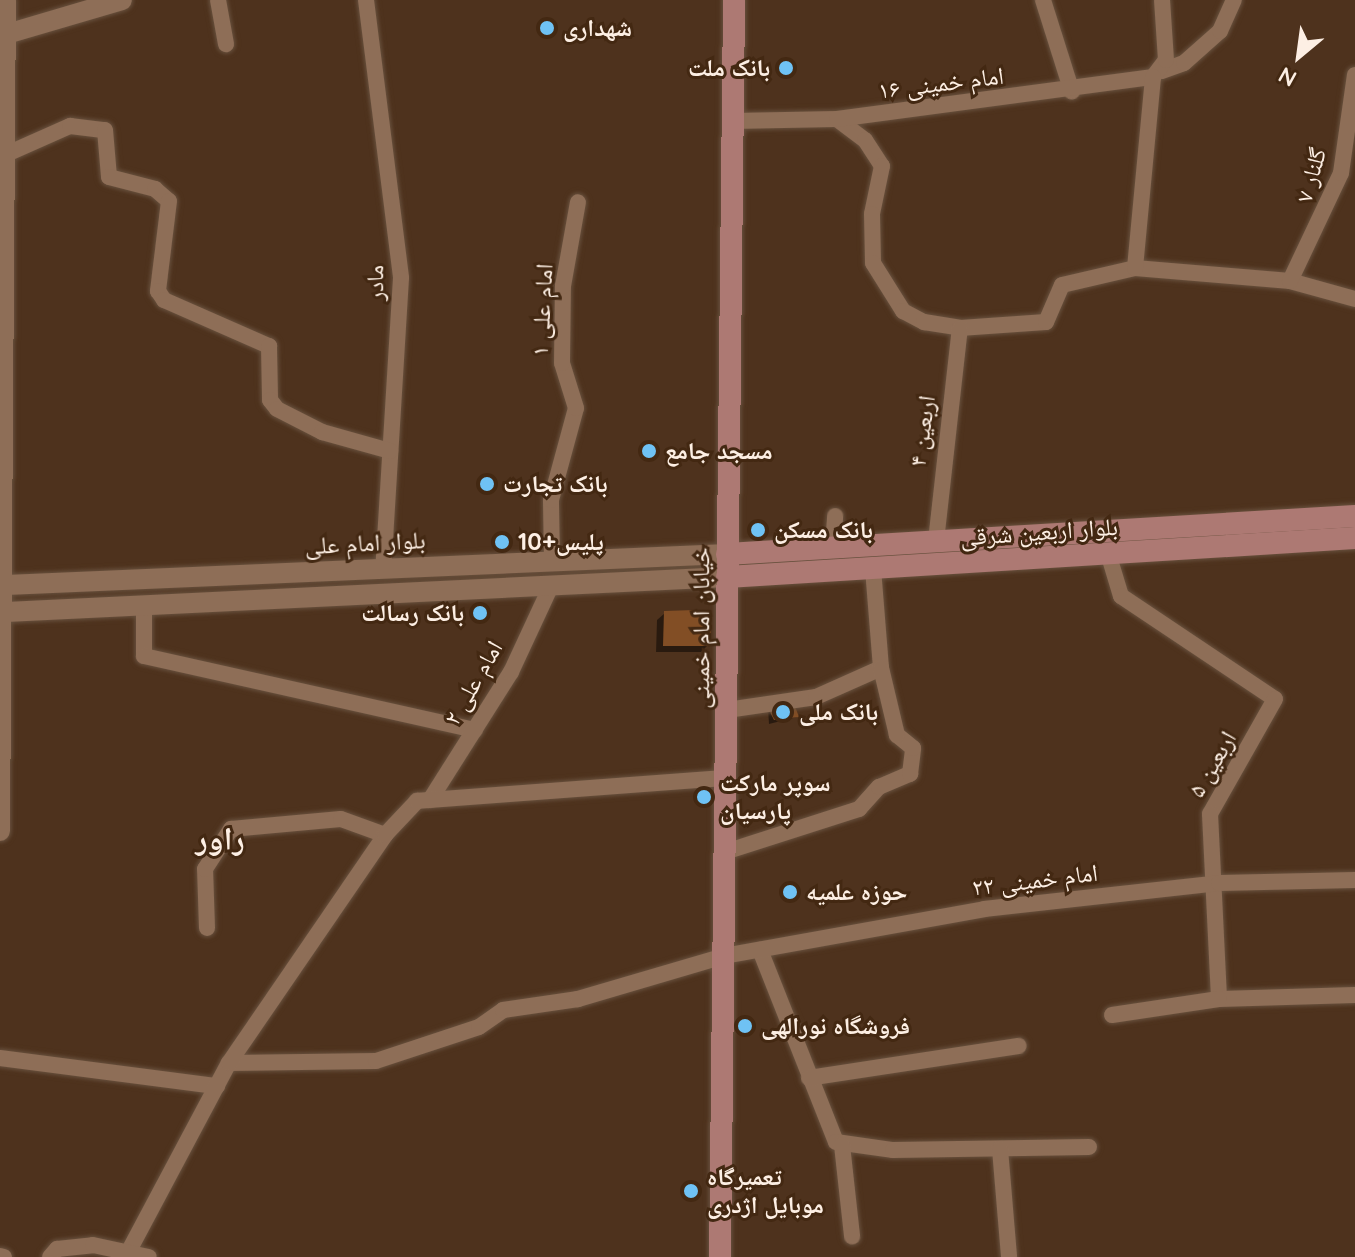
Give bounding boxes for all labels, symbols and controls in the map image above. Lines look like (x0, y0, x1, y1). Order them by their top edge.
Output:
place label: شهداری (563, 14, 632, 42)
north arrow (1259, 16, 1339, 96)
marker: شهداری (538, 19, 556, 37)
place label: بانک ملت (688, 54, 770, 82)
marker: بانک ملت (777, 59, 795, 77)
street label: امام خمینی ۱۶ (877, 61, 1005, 105)
text: N (1274, 61, 1301, 93)
street label: گلنار ۷ (1290, 144, 1332, 206)
street label: امام علی ۱ (525, 263, 559, 357)
street label: مادر (361, 265, 389, 301)
street label: اربعین ۴ (903, 394, 941, 468)
place label: مسجد جامع (665, 437, 772, 465)
marker: مسجد جامع (640, 442, 658, 460)
place label: بانک تجارت (503, 470, 608, 498)
marker: بانک تجارت (478, 475, 496, 493)
street label: بلوار اربعین شرقی (959, 512, 1119, 552)
place label: بانک مسکن (774, 516, 873, 544)
marker: بانک مسکن (749, 521, 767, 539)
street label: بلوار امام علی (304, 525, 426, 561)
place label: پلیس+10 (518, 528, 604, 556)
marker: پلیس+10 (493, 533, 511, 551)
street label: خیابان امام خمینی (687, 547, 715, 709)
place label: بانک رسالت (361, 599, 464, 627)
marker: بانک رسالت (471, 604, 489, 622)
street label: امام علی ۲ (437, 636, 509, 730)
place label: بانک ملی (799, 698, 878, 726)
marker: بانک ملی (774, 703, 792, 721)
street label: اربعین ۵ (1182, 726, 1242, 802)
place label: سوپر مارکت پارسیان (720, 769, 830, 825)
marker: سوپر مارکت پارسیان (695, 788, 713, 806)
district label: راور (195, 819, 245, 857)
street label: امام خمینی ۲۲ (971, 858, 1099, 902)
place label: حوزه علمیه (806, 878, 907, 906)
marker: حوزه علمیه (781, 883, 799, 901)
place label: فروشگاه نورالهی (761, 1012, 910, 1040)
marker: فروشگاه نورالهی (736, 1017, 754, 1035)
place label: تعمیرگاه موبایل اژدری (707, 1163, 824, 1219)
marker: تعمیرگاه موبایل اژدری (682, 1182, 700, 1200)

